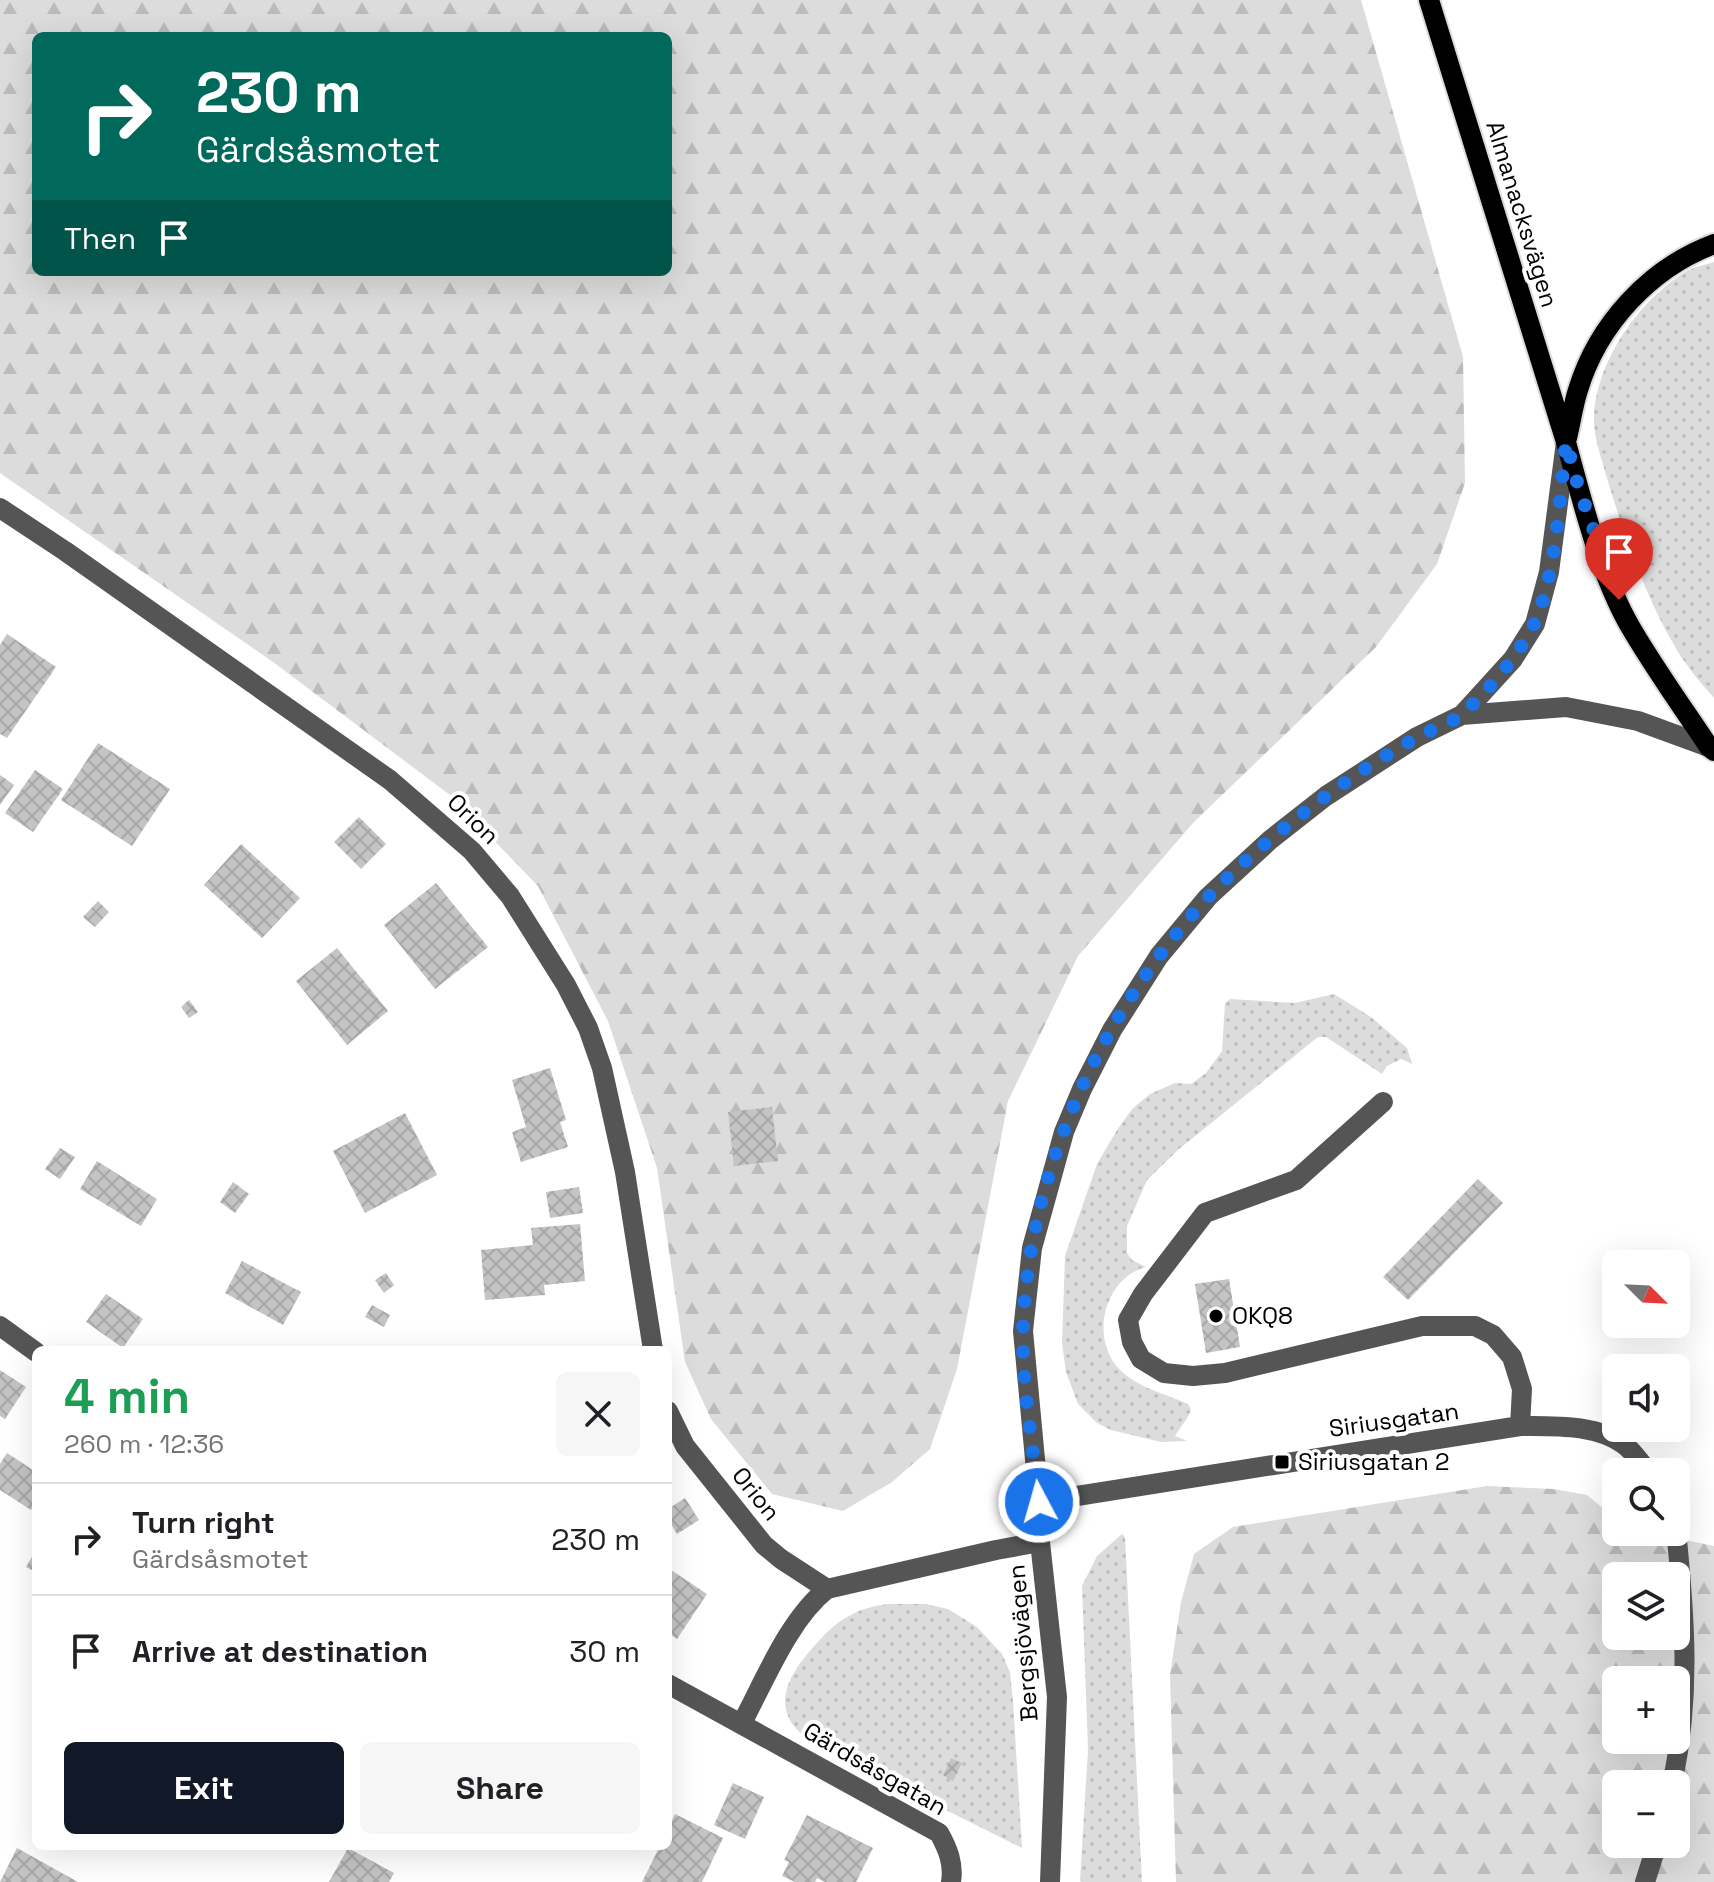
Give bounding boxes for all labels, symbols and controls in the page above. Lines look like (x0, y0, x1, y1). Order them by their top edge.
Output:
text: 230 m (196, 57, 362, 128)
icon: right (64, 64, 168, 168)
street label: Almanacksvägen (1479, 117, 1566, 311)
text: Gärdsåsmotet (196, 127, 441, 173)
icon: arrive (152, 216, 196, 260)
text: Then (64, 219, 136, 258)
pin (1585, 518, 1653, 600)
icon: arrive (1597, 530, 1641, 574)
street label: Orion (441, 786, 506, 851)
north arrow (1602, 1250, 1690, 1338)
map controls (1602, 1250, 1690, 1858)
place label: OKQ8 (1232, 1300, 1293, 1331)
marker: OKQ8 (1207, 1307, 1225, 1325)
button: sound (1602, 1354, 1690, 1442)
text: 4 min (64, 1366, 190, 1427)
button: close (556, 1372, 640, 1456)
street label: Siriusgatan (1327, 1395, 1461, 1444)
text: 260 m · 12:36 (64, 1427, 224, 1461)
place label: Siriusgatan 2 (1298, 1446, 1449, 1477)
marker: Siriusgatan 2 (1273, 1453, 1291, 1471)
button: search (1602, 1458, 1690, 1546)
street label: Orion (725, 1460, 787, 1527)
position arrow (997, 1460, 1081, 1544)
text: Turn right (132, 1503, 275, 1542)
icon: right (64, 1517, 108, 1561)
text: 230 m (551, 1520, 640, 1559)
text: Gärdsåsmotet (132, 1542, 309, 1576)
button: layers (1602, 1562, 1690, 1650)
street label: Bergsjövägen (1000, 1563, 1045, 1723)
icon: arrive (64, 1629, 108, 1673)
text: Arrive at destination (132, 1632, 428, 1671)
text: 30 m (569, 1632, 640, 1671)
button: + (1602, 1666, 1690, 1754)
street label: Gärdsåsgatan (798, 1715, 953, 1822)
button: Exit (64, 1742, 344, 1834)
button: Share (360, 1742, 640, 1834)
button: − (1602, 1770, 1690, 1858)

